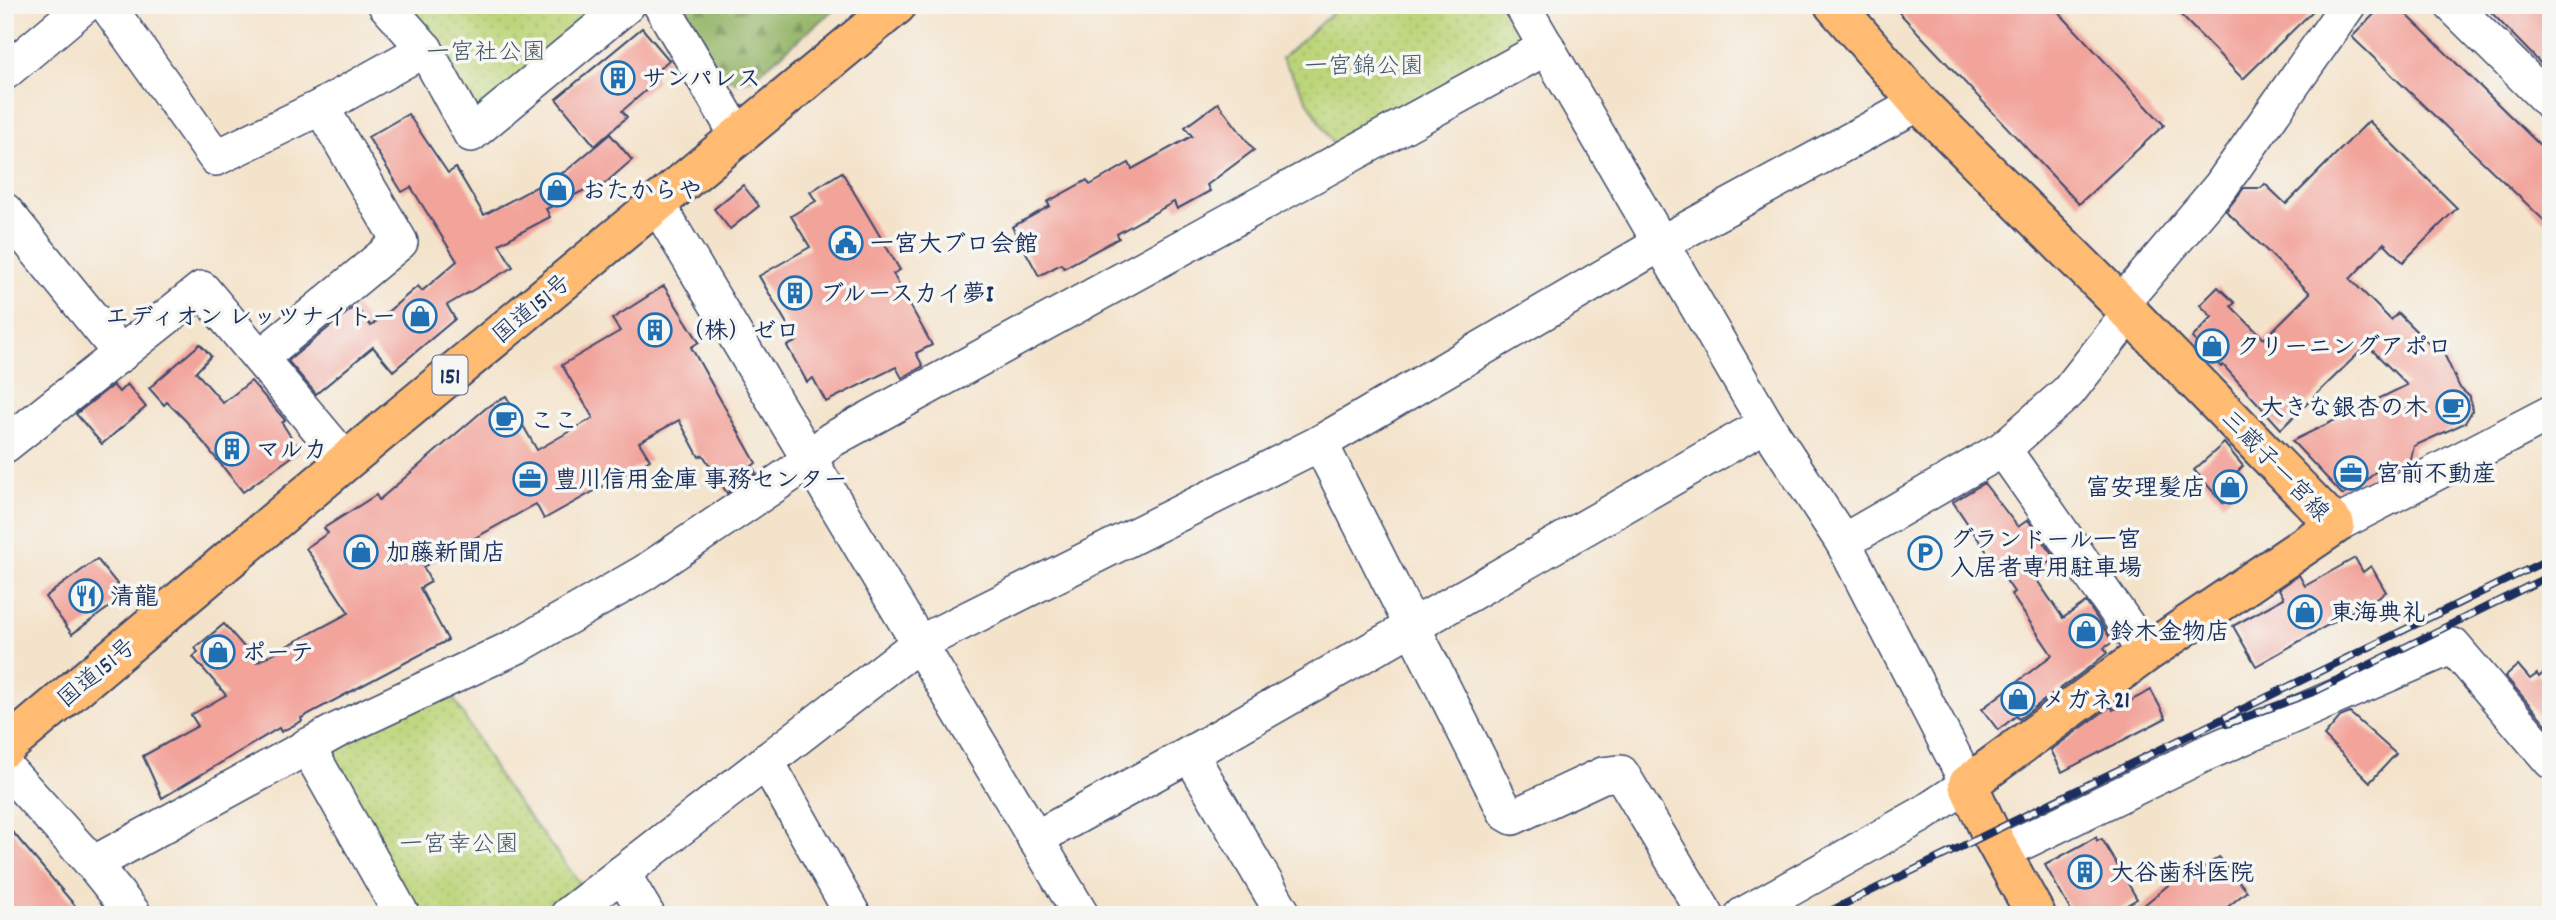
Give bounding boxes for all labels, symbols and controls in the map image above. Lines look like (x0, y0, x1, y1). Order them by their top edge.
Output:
park label: 一宮社公園 (426, 37, 546, 71)
park label: 一宮錦公園 (1304, 51, 1424, 85)
building icon: サンパレス (599, 59, 637, 97)
place label: サンパレス (642, 64, 761, 98)
shop icon: おたからや (538, 171, 576, 209)
place label: おたからや (582, 176, 702, 210)
public building icon: 一宮大ブロ会館 (827, 224, 865, 262)
place label: 一宮大ブロ会館 (870, 229, 1038, 263)
street label: 国道151号 (486, 267, 580, 353)
building icon: ブルースカイ夢I (776, 274, 814, 312)
place label: ブルースカイ夢I (820, 279, 994, 313)
shop icon: エディオン レッツナイトー (401, 297, 439, 335)
place label: エディオン レッツナイトー (105, 302, 396, 336)
building icon: （株）ゼロ (636, 311, 674, 349)
place label: （株）ゼロ (680, 316, 800, 350)
shop icon: クリーニングアポロ (2193, 327, 2231, 365)
place label: クリーニングアポロ (2236, 332, 2452, 366)
road number: 151 (433, 356, 468, 394)
cafe icon: 大きな銀杏の木 (2434, 388, 2472, 426)
place label: 大きな銀杏の木 (2260, 393, 2428, 427)
cafe icon: ここ (487, 401, 525, 439)
street label: 三蔵子一宮線 (2212, 403, 2336, 531)
place label: ここ (530, 406, 578, 440)
building icon: マルカ (213, 430, 251, 468)
place label: マルカ (256, 435, 328, 469)
office icon: 宮前不動産 (2332, 454, 2370, 492)
place label: 宮前不動産 (2376, 459, 2496, 493)
office icon: 豊川信用金庫 事務センター (511, 460, 549, 498)
place label: 豊川信用金庫 事務センター (554, 465, 848, 499)
shop icon: 富安理髪店 (2211, 468, 2249, 506)
place label: 富安理髪店 (2086, 473, 2206, 507)
place label: グランドール一宮 入居者専用駐車場 (1950, 525, 2142, 587)
shop icon: 加藤新聞店 (342, 533, 380, 571)
parking icon: グランドール一宮 入居者専用駐車場 (1906, 534, 1944, 572)
place label: 加藤新聞店 (386, 538, 506, 572)
restaurant icon: 清龍 (67, 577, 105, 615)
place label: 清龍 (110, 582, 158, 616)
shop icon: 東海典礼 (2286, 593, 2324, 631)
place label: 東海典礼 (2330, 598, 2426, 632)
shop icon: 鈴木金物店 (2067, 612, 2105, 650)
place label: 鈴木金物店 (2110, 617, 2230, 651)
street label: 国道151号 (51, 631, 145, 717)
shop icon: ポーテ (199, 633, 237, 671)
place label: ポーテ (242, 638, 314, 672)
shop icon: メガネ21 (1999, 680, 2037, 718)
place label: メガネ21 (2042, 685, 2130, 719)
park label: 一宮幸公園 (399, 829, 519, 863)
building icon: 大谷歯科医院 (2066, 853, 2104, 891)
place label: 大谷歯科医院 (2110, 858, 2254, 892)

